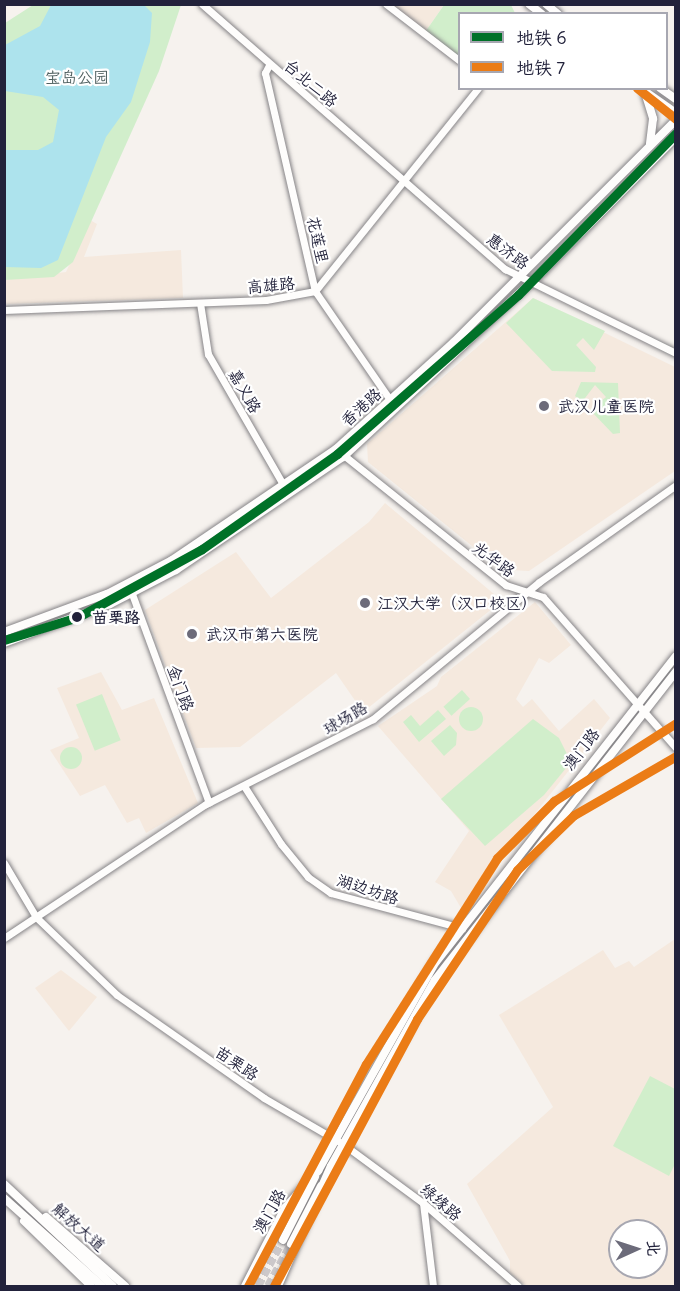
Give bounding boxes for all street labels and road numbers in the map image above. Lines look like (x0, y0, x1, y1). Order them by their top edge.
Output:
street label: 台北二路 (280, 55, 342, 111)
street label: 花莲里 (304, 215, 332, 265)
street label: 惠济路 (483, 229, 533, 273)
street label: 高雄路 (246, 273, 296, 297)
street label: 嘉义路 (225, 365, 265, 417)
street label: 香港路 (337, 384, 385, 430)
street label: 光华路 (469, 537, 519, 581)
street label: 金门路 (164, 662, 198, 714)
street label: 球场路 (319, 697, 371, 739)
street label: 澳门路 (559, 724, 603, 774)
street label: 湖边坊路 (335, 870, 401, 908)
street label: 苗栗路 (212, 1042, 262, 1084)
street label: 绿缘路 (416, 1179, 466, 1225)
street label: 澳门路 (249, 1185, 289, 1237)
street label: 解放大道 (49, 1199, 109, 1255)

